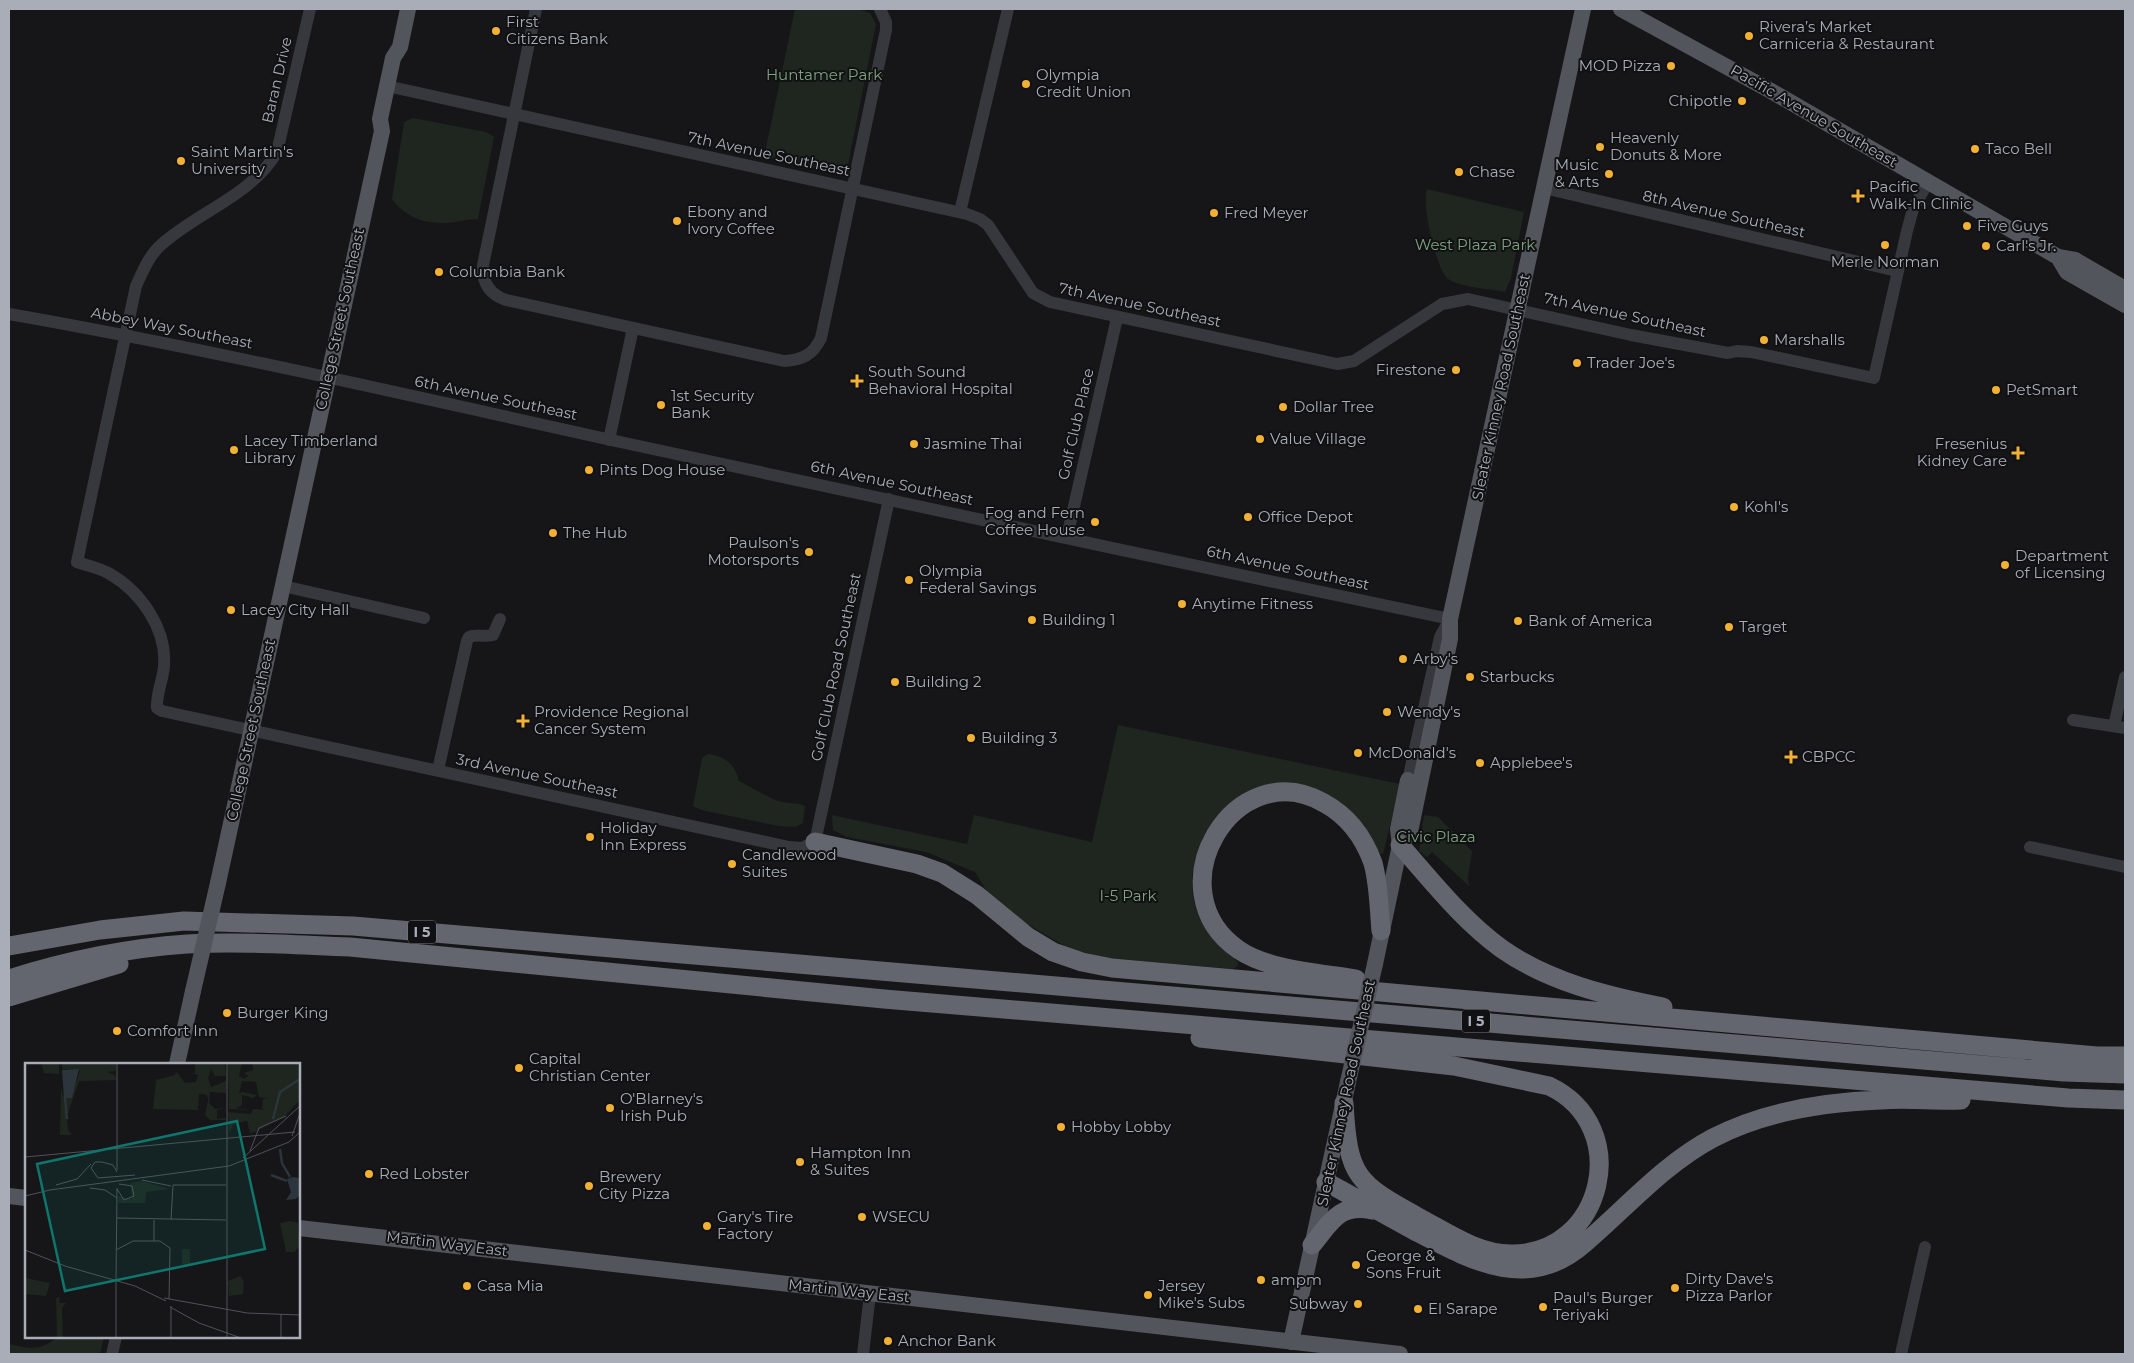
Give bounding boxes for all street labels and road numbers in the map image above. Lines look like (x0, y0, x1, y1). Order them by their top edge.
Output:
street label: Baran Drive (257, 35, 296, 125)
street label: Pacific Avenue Southeast (1727, 60, 1901, 171)
street label: 7th Avenue Southeast (686, 127, 852, 180)
street label: 8th Avenue Southeast (1641, 186, 1807, 241)
street label: College Street Southeast (311, 226, 368, 412)
street label: Sleater Kinney Road Southeast (1467, 272, 1534, 502)
street label: 7th Avenue Southeast (1057, 278, 1223, 331)
street label: 7th Avenue Southeast (1542, 288, 1708, 341)
street label: Abbey Way Southeast (89, 302, 255, 353)
street label: Golf Club Place (1053, 366, 1098, 482)
street label: 6th Avenue Southeast (413, 371, 579, 424)
street label: 6th Avenue Southeast (809, 456, 975, 509)
street label: 6th Avenue Southeast (1205, 541, 1371, 594)
street label: Golf Club Road Southeast (806, 571, 865, 763)
street label: College Street Southeast (222, 637, 279, 823)
street label: 3rd Avenue Southeast (454, 749, 620, 802)
road number: I 5 (408, 920, 436, 944)
street label: Sleater Kinney Road Southeast (1312, 978, 1379, 1208)
road number: I 5 (1462, 1009, 1490, 1032)
street label: Martin Way East (385, 1227, 509, 1260)
street label: Martin Way East (787, 1275, 911, 1306)

